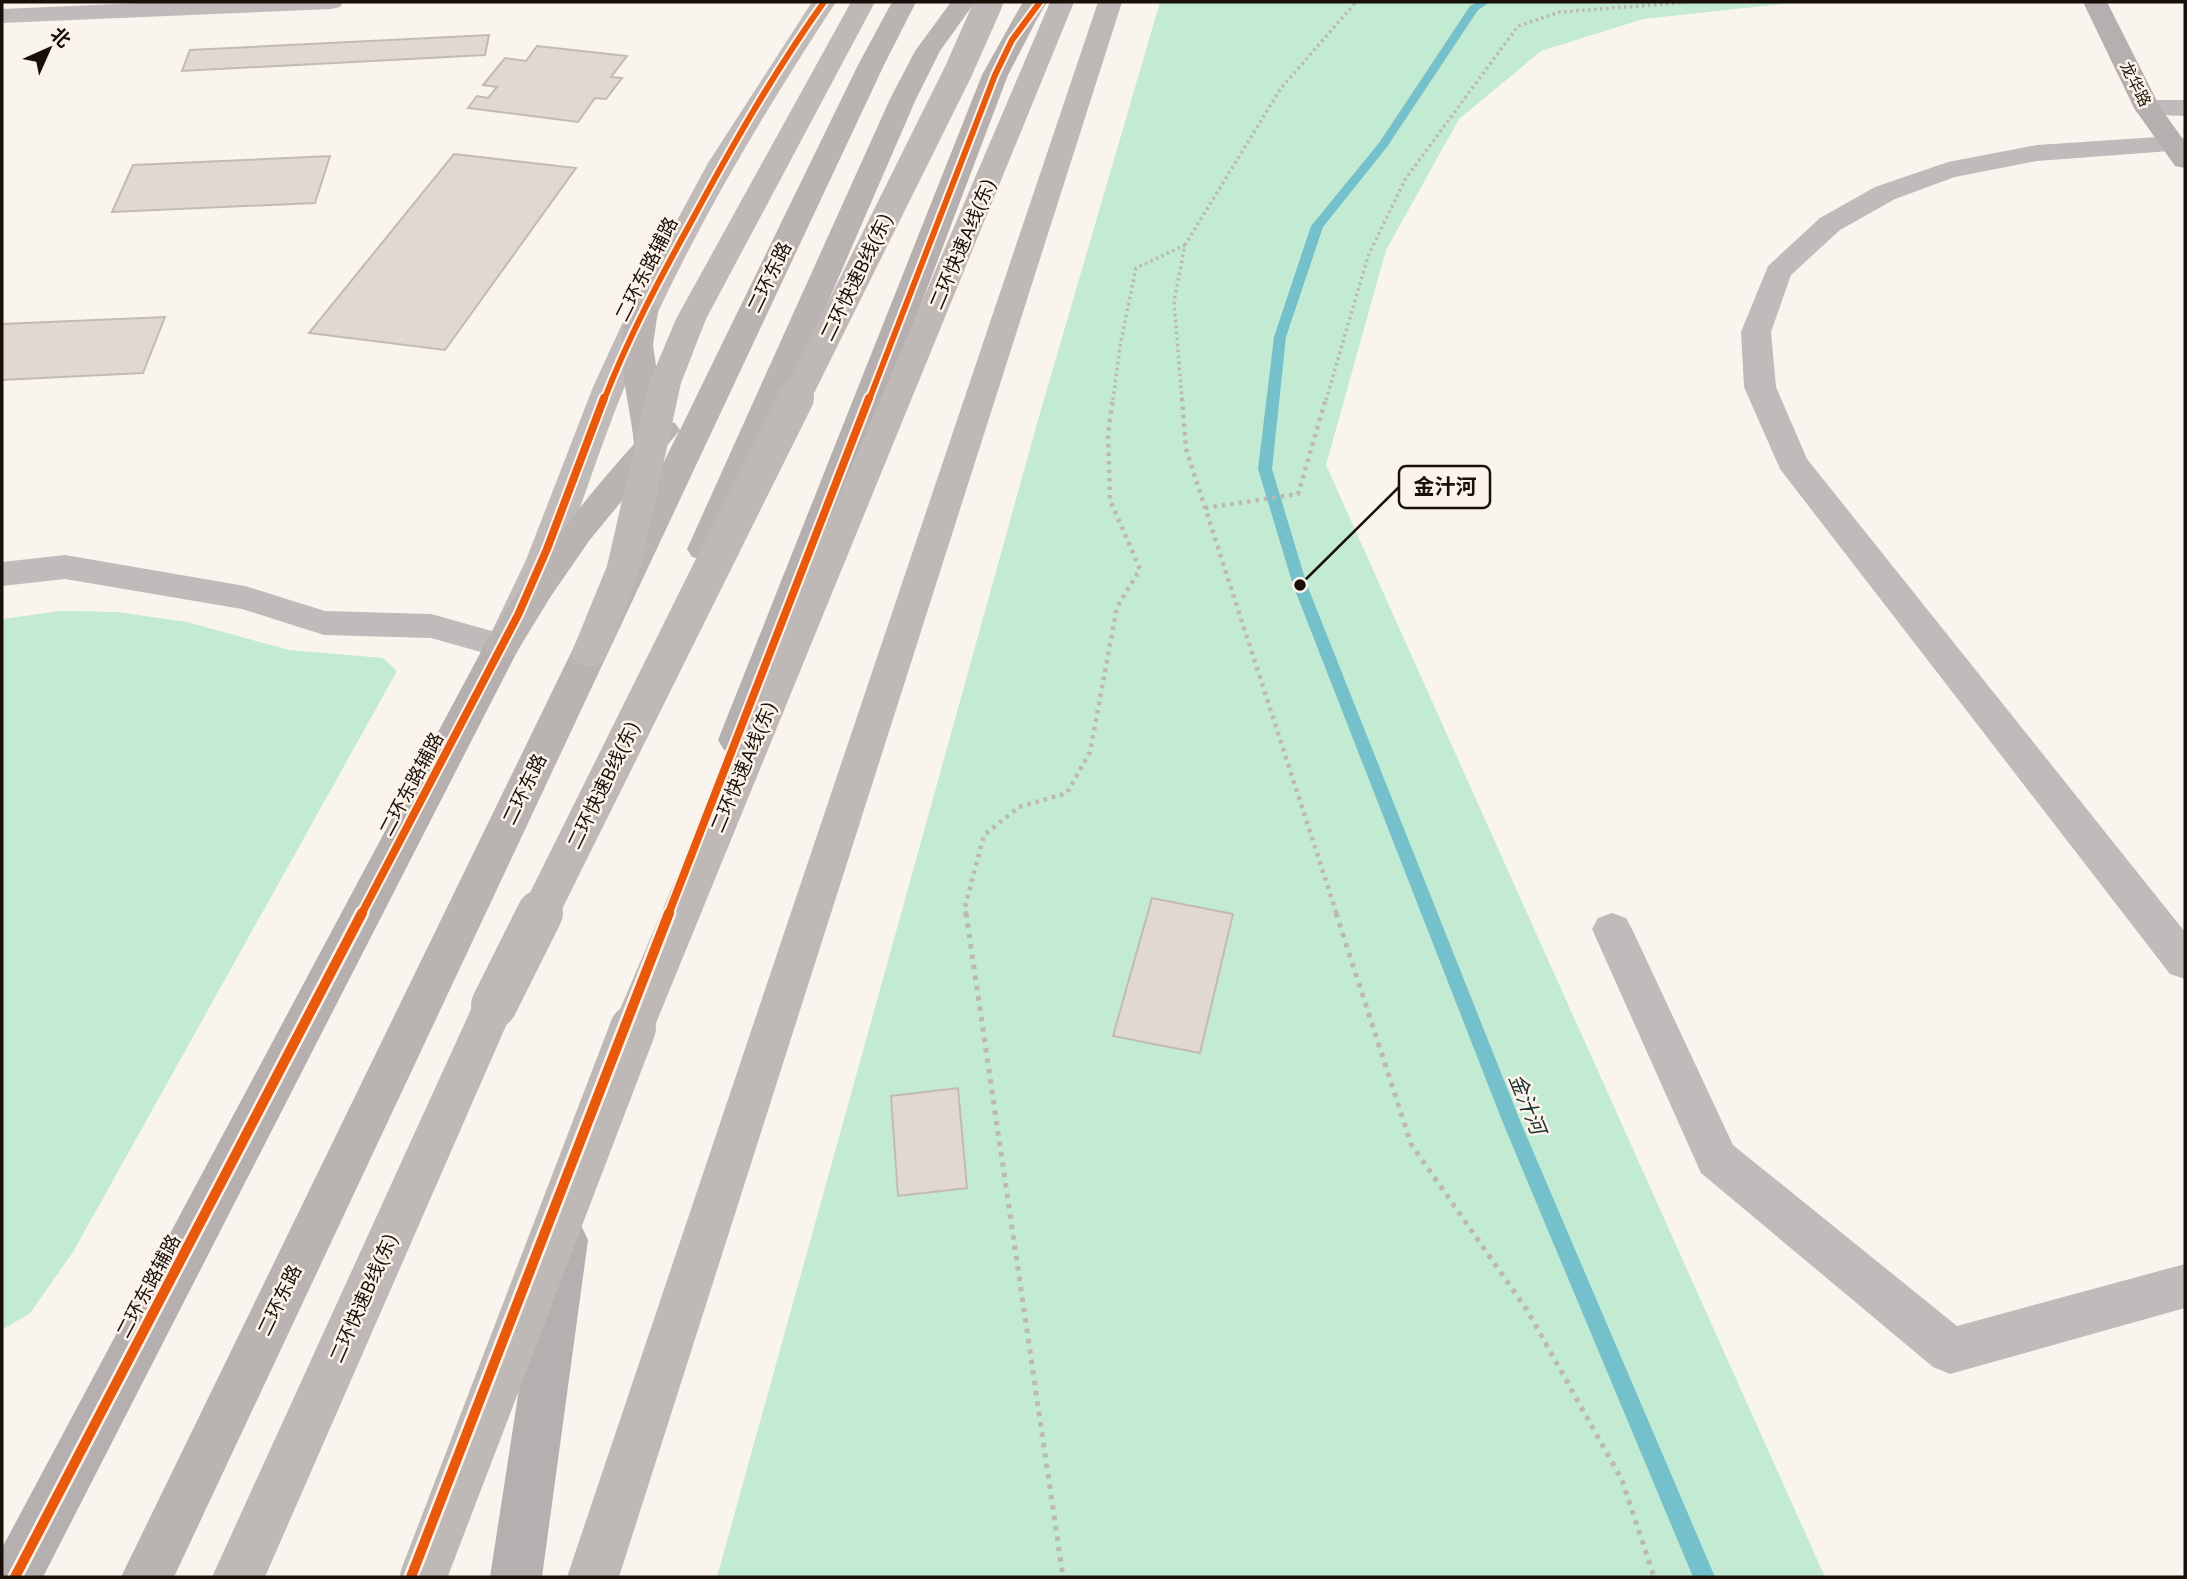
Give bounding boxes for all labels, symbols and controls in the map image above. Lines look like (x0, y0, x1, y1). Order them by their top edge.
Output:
north arrow (14, 14, 84, 84)
text: 北 (46, 22, 76, 52)
street label: 龙华路 (2116, 59, 2155, 110)
street label: 二环快速A线(东) (925, 175, 1000, 313)
street label: 二环快速B线(东) (816, 210, 897, 345)
street label: 二环东路辅路 (610, 213, 683, 325)
street label: 二环东路 (742, 238, 796, 316)
callout: 金汁河 (1399, 466, 1490, 508)
text: 金汁河 (1414, 475, 1477, 499)
street label: 二环快速A线(东) (706, 698, 781, 836)
street label: 二环快速B线(东) (563, 718, 644, 853)
street label: 二环东路辅路 (375, 729, 448, 840)
street label: 二环东路 (497, 750, 551, 828)
water label: 金汁河 (1504, 1070, 1551, 1141)
street label: 二环快速B线(东) (325, 1230, 402, 1366)
street label: 二环东路辅路 (112, 1231, 185, 1342)
street label: 二环东路 (252, 1261, 306, 1339)

